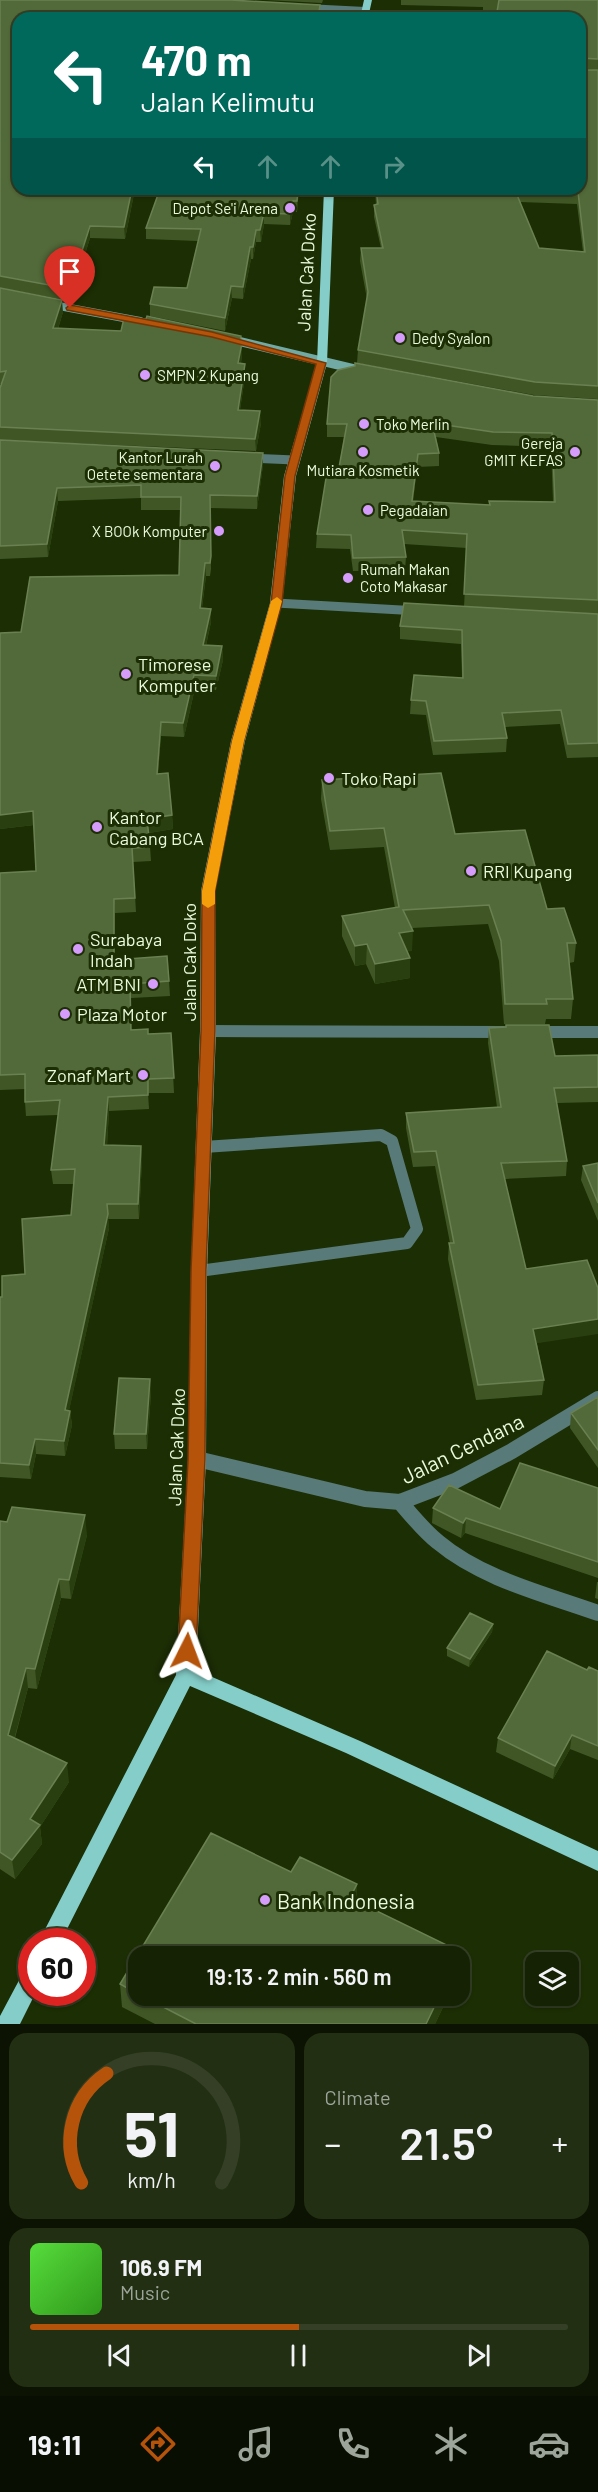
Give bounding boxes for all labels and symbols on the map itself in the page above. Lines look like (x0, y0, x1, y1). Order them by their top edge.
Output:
place label: Depot Se'i Arena (172, 199, 278, 217)
marker: Depot Se'i Arena (283, 201, 297, 215)
street label: Jalan Cak Doko (292, 212, 320, 332)
pin (44, 246, 95, 308)
place label: Dedy Syalon (412, 329, 490, 347)
marker: Dedy Syalon (393, 331, 407, 345)
place label: SMPN 2 Kupang (157, 366, 259, 384)
marker: SMPN 2 Kupang (138, 368, 152, 382)
place label: Toko Merlin (376, 415, 450, 433)
marker: Toko Merlin (357, 417, 371, 431)
place label: Gereja GMIT KEFAS (484, 434, 563, 469)
marker: Mutiara Kosmetik (356, 445, 370, 459)
marker: Gereja GMIT KEFAS (568, 445, 582, 459)
place label: Kantor Lurah Oetete sementara (87, 448, 203, 483)
marker: Kantor Lurah Oetete sementara (208, 459, 222, 473)
place label: Mutiara Kosmetik (306, 461, 420, 479)
place label: Pegadaian (380, 501, 448, 519)
marker: Pegadaian (361, 503, 375, 517)
place label: X BOOk Komputer (92, 522, 208, 540)
marker: X BOOk Komputer (212, 524, 226, 538)
place label: Rumah Makan Coto Makasar (360, 560, 450, 595)
marker: Rumah Makan Coto Makasar (341, 571, 355, 585)
place label: Timorese Komputer (138, 653, 216, 696)
marker: Timorese Komputer (119, 667, 133, 681)
place label: Toko Rapi (341, 767, 417, 789)
marker: Toko Rapi (322, 771, 336, 785)
place label: Kantor Cabang BCA (109, 806, 204, 849)
marker: Kantor Cabang BCA (90, 820, 104, 834)
place label: RRI Kupang (483, 860, 572, 882)
marker: RRI Kupang (464, 864, 478, 878)
street label: Jalan Cak Doko (178, 903, 200, 1021)
place label: Surabaya Indah (90, 928, 162, 971)
marker: Surabaya Indah (71, 942, 85, 956)
place label: ATM BNI (76, 973, 141, 995)
marker: ATM BNI (146, 977, 160, 991)
place label: Plaza Motor (77, 1003, 167, 1025)
marker: Plaza Motor (58, 1007, 72, 1021)
place label: Zonaf Mart (47, 1064, 131, 1086)
marker: Zonaf Mart (136, 1068, 150, 1082)
street label: Jalan Cak Doko (163, 1388, 189, 1506)
street label: Jalan Cendana (397, 1408, 527, 1488)
position arrow (155, 1619, 219, 1683)
place label: Bank Indonesia (277, 1888, 415, 1913)
marker: Bank Indonesia (258, 1893, 272, 1907)
speed limit sign: 60 (18, 1928, 96, 2006)

